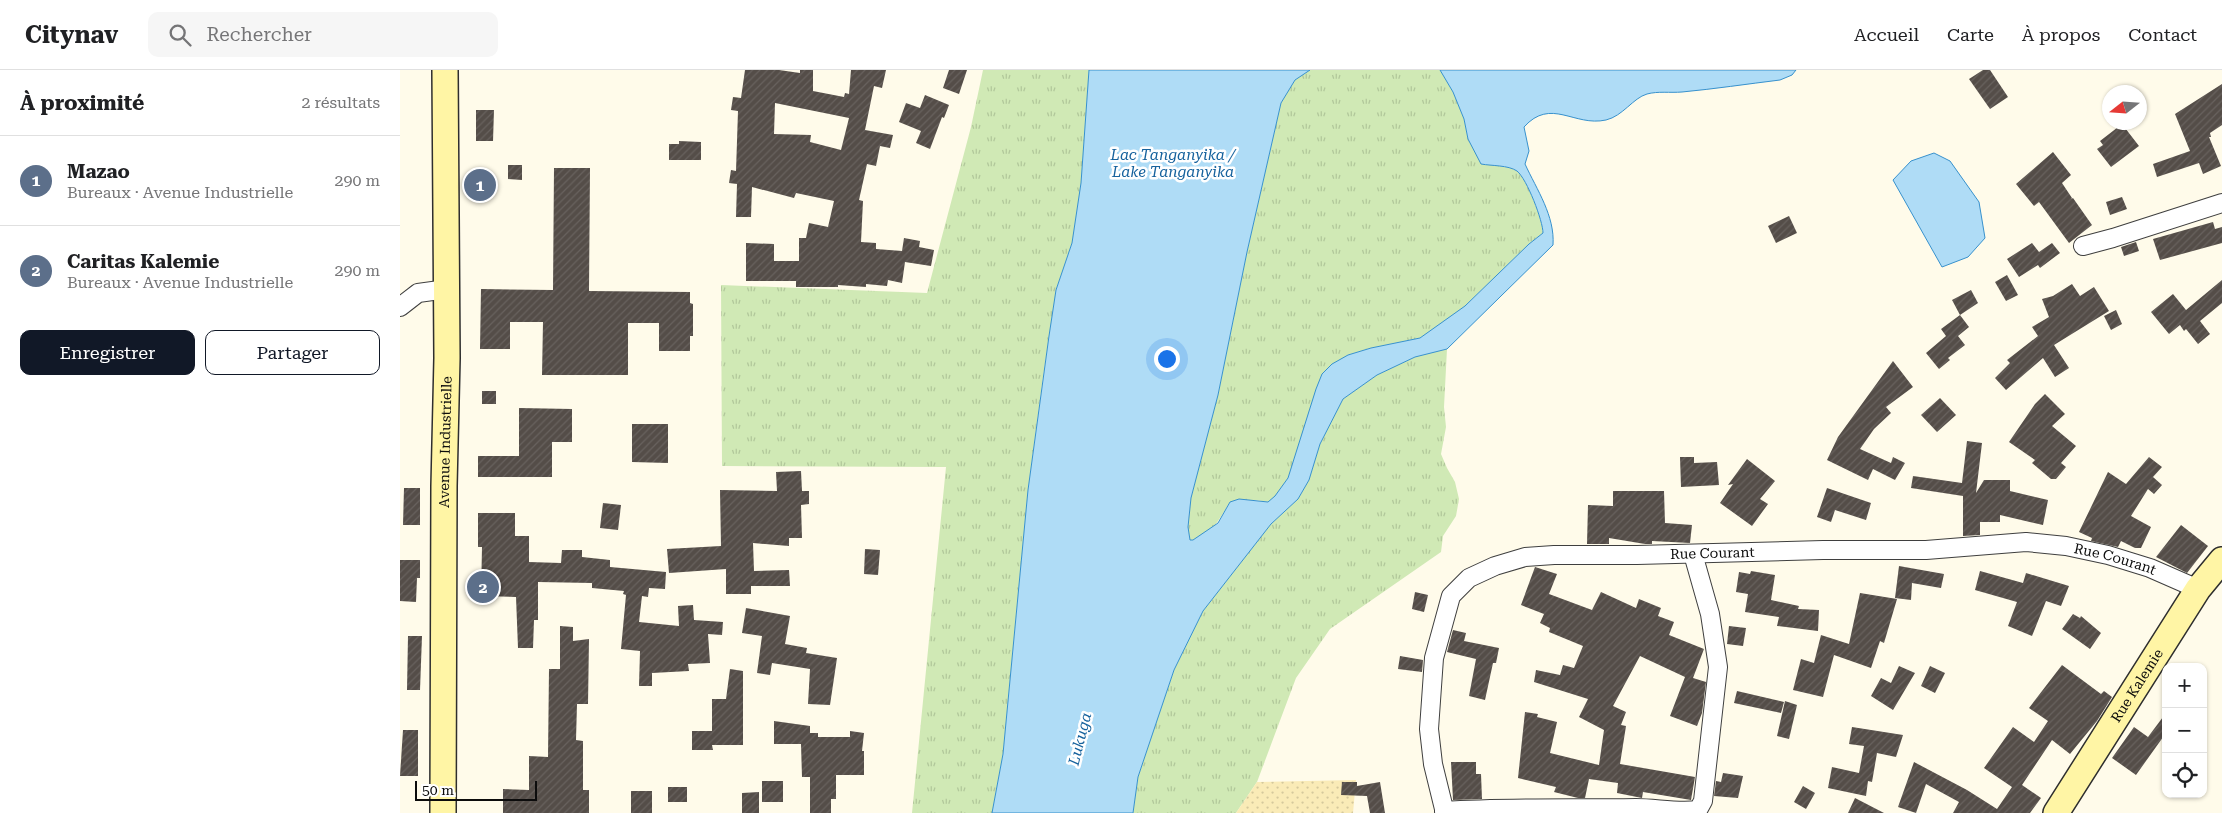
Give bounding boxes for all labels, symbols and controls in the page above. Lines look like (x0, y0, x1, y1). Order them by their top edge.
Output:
search box (148, 12, 498, 57)
text: Citynav (25, 21, 118, 49)
icon: search (166, 21, 194, 49)
text: Rechercher (206, 23, 312, 46)
text: Accueil (1854, 24, 1919, 45)
text: Carte (1947, 24, 1994, 45)
text: À propos (2022, 24, 2100, 45)
text: Contact (2128, 24, 2197, 45)
north arrow (2102, 85, 2147, 130)
text: À proximité (20, 91, 144, 115)
text: 2 résultats (301, 93, 380, 112)
water label: Lac Tanganyika / Lake Tanganyika (1109, 146, 1237, 181)
text: Mazao (67, 160, 130, 183)
pin: 1 (464, 166, 496, 204)
text: 1 (32, 171, 40, 190)
text: 290 m (334, 171, 380, 190)
text: Bureaux · Avenue Industrielle (67, 183, 293, 202)
text: Caritas Kalemie (67, 250, 219, 273)
text: 2 (32, 261, 40, 280)
text: 290 m (334, 261, 380, 280)
text: Bureaux · Avenue Industrielle (67, 273, 293, 292)
button: Enregistrer (20, 330, 195, 375)
button: Partager (205, 330, 380, 375)
your location (1154, 346, 1180, 372)
street label: Avenue Industrielle (436, 376, 455, 508)
street label: Rue Courant (2073, 540, 2159, 578)
street label: Rue Courant (1670, 544, 1755, 562)
pin: 2 (467, 568, 499, 606)
street label: Rue Kalemie (2108, 645, 2166, 725)
map controls (2162, 663, 2207, 798)
button: + (2162, 663, 2207, 708)
button: − (2162, 708, 2207, 753)
water label: Lukuga (1065, 711, 1095, 768)
button: locate (2162, 753, 2207, 798)
scale bar (415, 778, 538, 801)
text: 50 m (422, 782, 454, 798)

